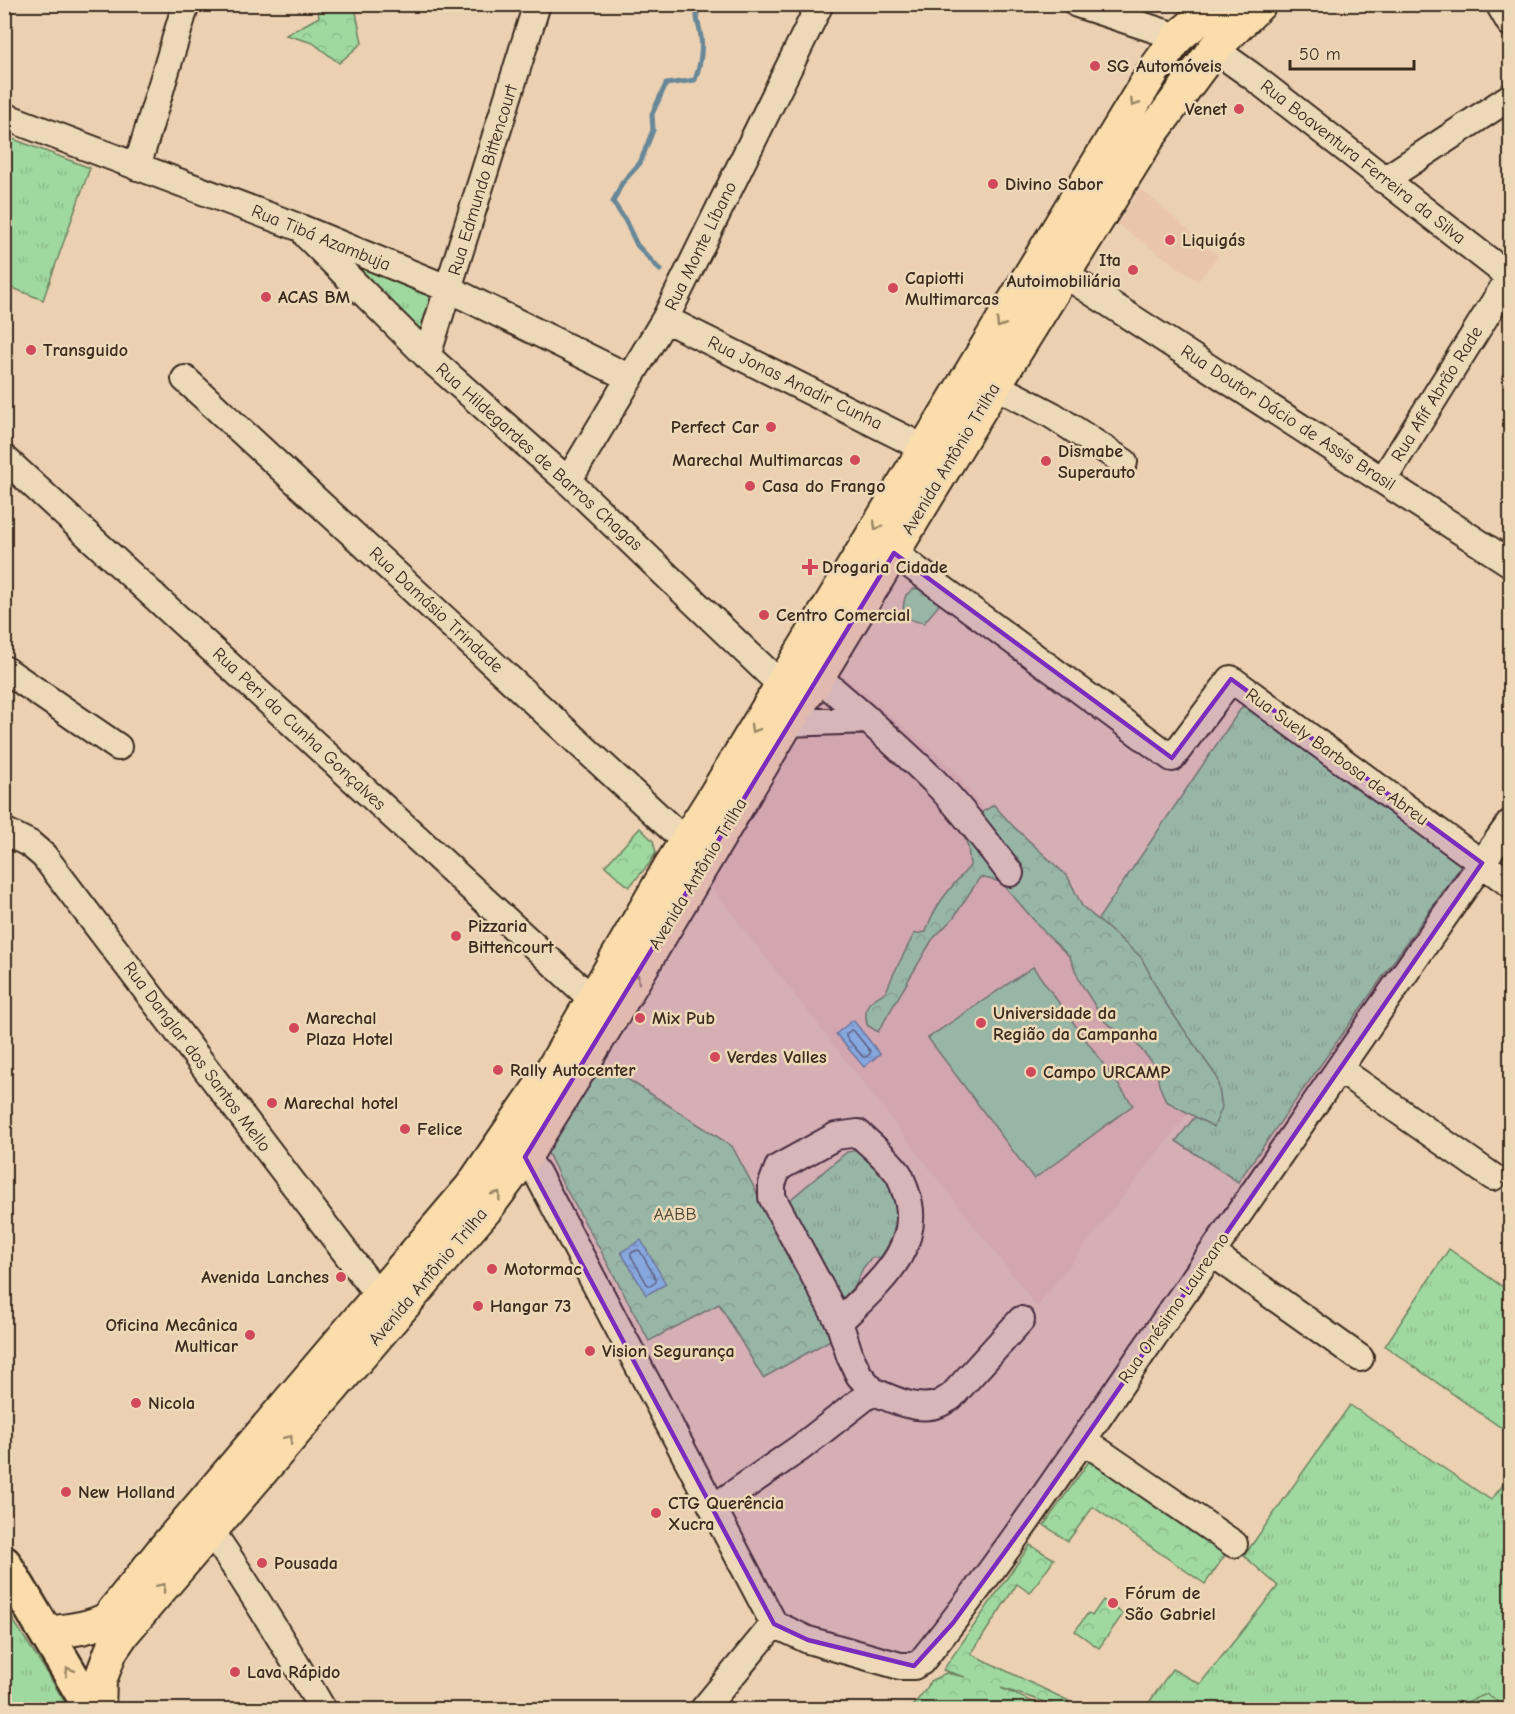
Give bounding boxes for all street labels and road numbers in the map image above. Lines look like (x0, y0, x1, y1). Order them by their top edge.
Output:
street label: Rua Boaventura Ferreira da Silva (1256, 75, 1470, 249)
street label: Rua Edmundo Bittencourt (444, 81, 522, 278)
street label: Rua Monte Líbano (661, 178, 741, 314)
street label: Rua Tibá Azambuja (248, 201, 394, 275)
street label: Rua Afif Abrão Rade (1387, 322, 1487, 466)
street label: Rua Jonas Anadir Cunha (704, 332, 886, 434)
street label: Rua Doutor Dácio de Assis Brasil (1177, 341, 1399, 495)
street label: Rua Hildegardes de Barros Chagas (431, 359, 647, 555)
street label: Avenida Antônio Trilha (897, 379, 1005, 539)
street label: Rua Damásio Trindade (365, 543, 507, 677)
street label: Rua Peri da Cunha Gonçalves (208, 643, 390, 815)
street label: Rua Suely Barbosa de Abreu (1242, 684, 1432, 830)
street label: Avenida Antônio Trilha (644, 794, 752, 954)
street label: Rua Danglar dos Santos Mello (119, 958, 275, 1156)
street label: Avenida Antônio Trilha (364, 1204, 492, 1350)
street label: Rua Onésimo Laureano (1114, 1228, 1234, 1388)

